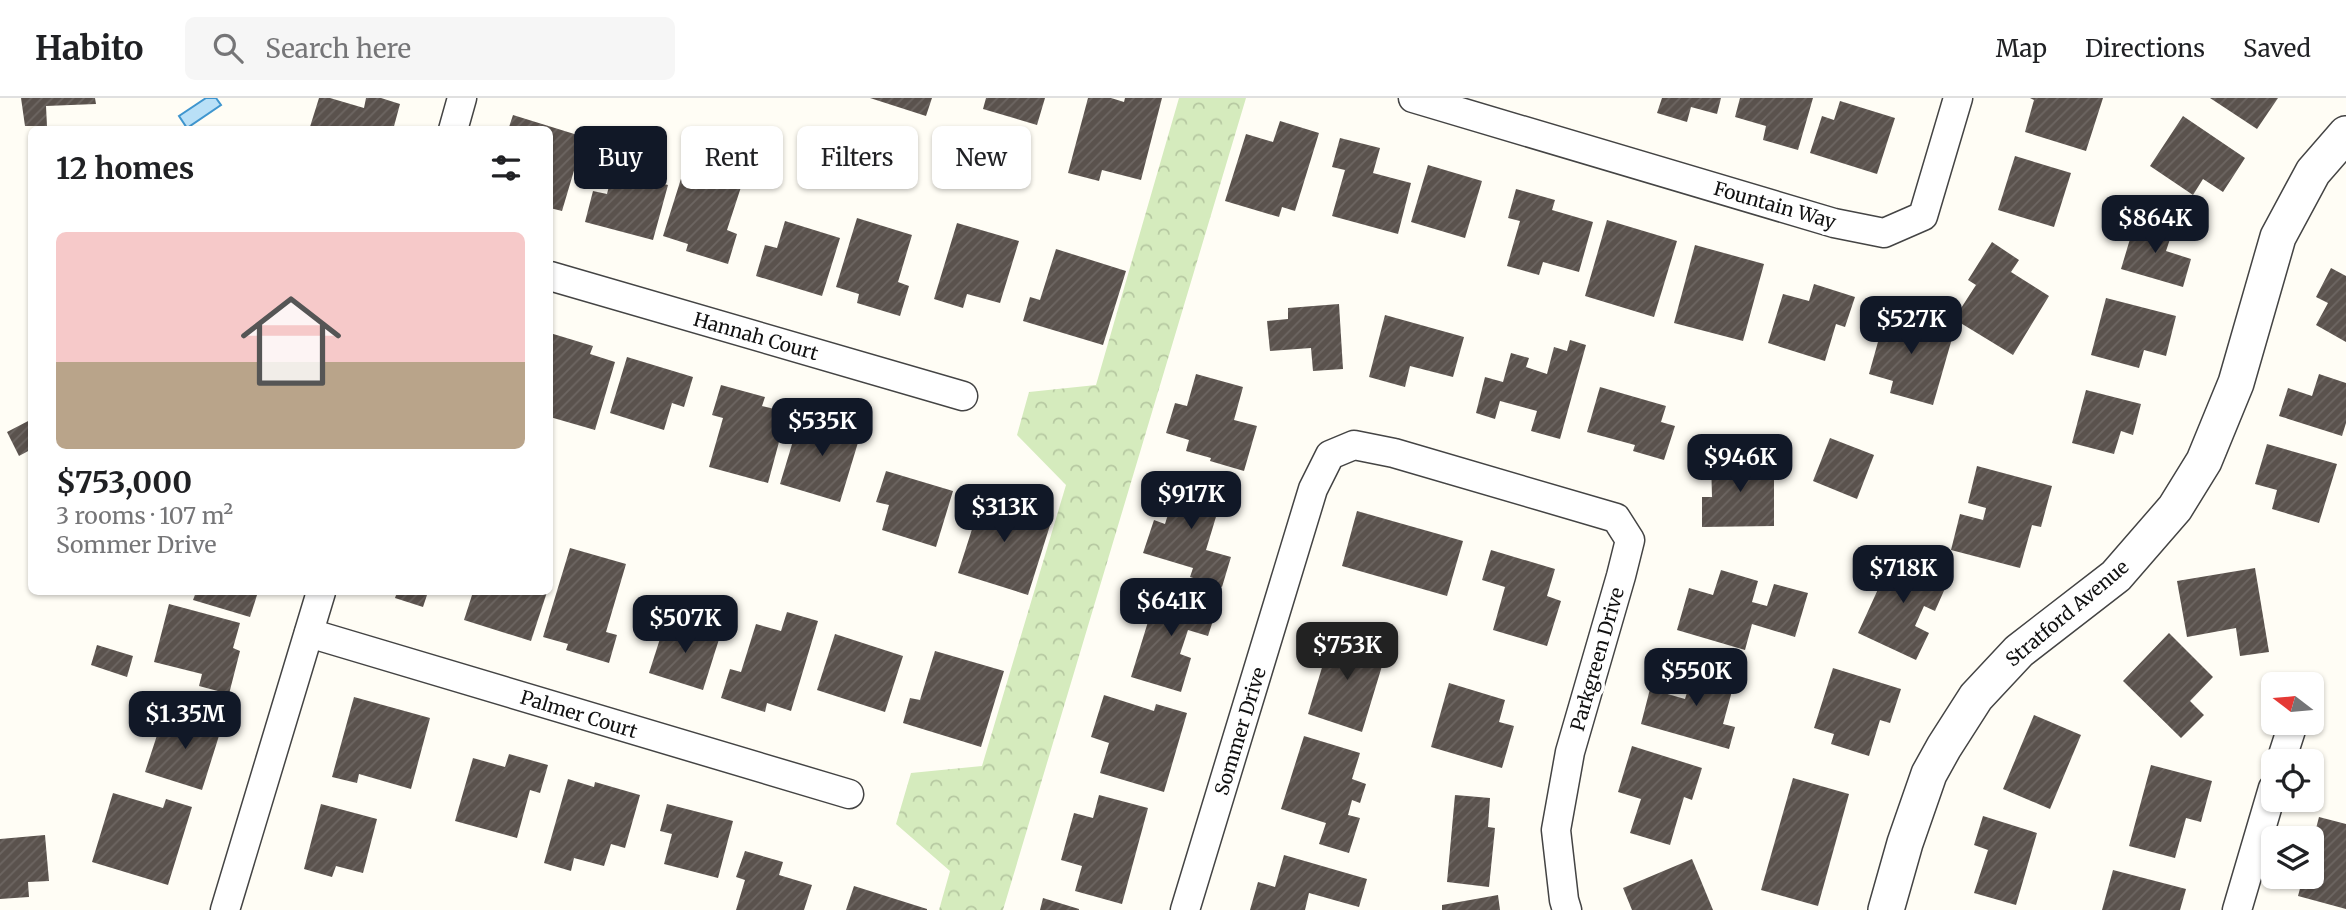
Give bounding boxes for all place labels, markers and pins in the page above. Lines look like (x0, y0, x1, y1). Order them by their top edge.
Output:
pin: $864K (2106, 195, 2204, 255)
pin: $527K (1862, 296, 1960, 356)
pin: $535K (773, 398, 871, 458)
pin: $946K (1691, 434, 1789, 494)
pin: $917K (1142, 472, 1240, 531)
pin: $313K (955, 484, 1053, 544)
pin: $718K (1854, 546, 1952, 605)
pin: $641K (1122, 578, 1220, 638)
pin: $507K (636, 596, 734, 655)
pin: $753K (1298, 622, 1396, 682)
pin: $550K (1647, 648, 1745, 708)
pin: $1.35M (128, 692, 242, 751)

